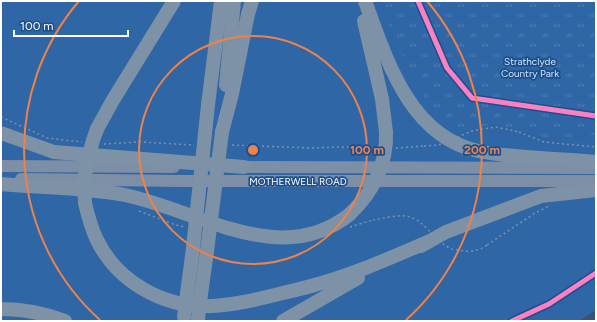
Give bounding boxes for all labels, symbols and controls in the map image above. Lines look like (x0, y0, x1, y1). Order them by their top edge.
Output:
scale bar (14, 12, 128, 38)
text: 100 m (20, 19, 54, 33)
park label: Strathclyde Country Park (501, 55, 559, 80)
centre of rings (246, 143, 260, 157)
text: 100 m (350, 143, 384, 157)
text: 200 m (464, 143, 500, 157)
street label: MOTHERWELL ROAD (249, 175, 347, 188)

